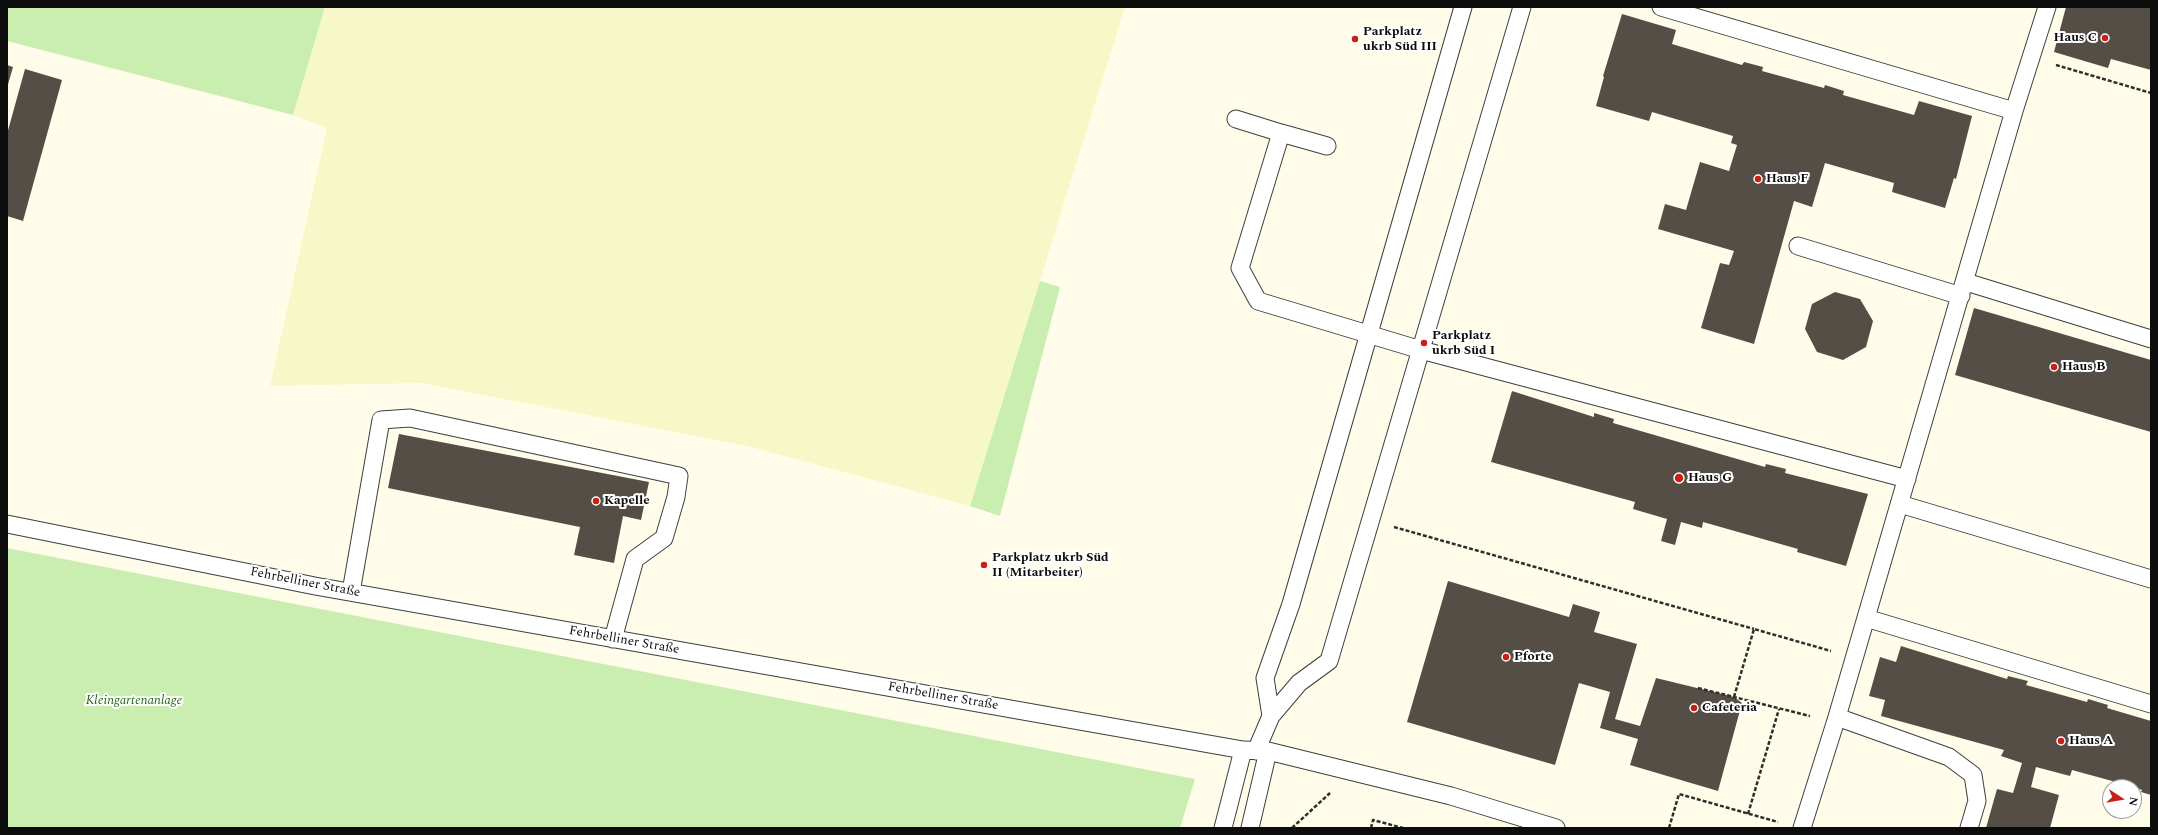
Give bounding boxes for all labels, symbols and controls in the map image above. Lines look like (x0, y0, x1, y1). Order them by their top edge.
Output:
place label: Parkplatz ukrb Süd III (1363, 24, 1437, 55)
place label: Haus C (2054, 30, 2097, 46)
marker: Haus C (2100, 33, 2110, 43)
marker: Parkplatz ukrb Süd III (1350, 34, 1360, 44)
place label: Haus F (1766, 171, 1808, 187)
marker: Haus F (1753, 174, 1763, 184)
place label: Parkplatz ukrb Süd I (1432, 328, 1495, 359)
marker: Parkplatz ukrb Süd I (1419, 338, 1429, 348)
place label: Haus B (2062, 359, 2105, 375)
marker: Haus B (2049, 362, 2059, 372)
place label: Haus G (1688, 470, 1732, 486)
marker: Haus G (1673, 472, 1685, 484)
place label: Kapelle (604, 493, 650, 509)
marker: Kapelle (591, 496, 601, 506)
place label: Parkplatz ukrb Süd II (Mitarbeiter) (992, 550, 1109, 581)
marker: Parkplatz ukrb Süd II (Mitarbeiter) (979, 560, 989, 570)
street label: Fehrbelliner Straße (249, 565, 361, 601)
street label: Fehrbelliner Straße (568, 624, 680, 658)
place label: Pforte (1514, 649, 1552, 665)
marker: Pforte (1501, 652, 1511, 662)
street label: Fehrbelliner Straße (887, 680, 999, 714)
park label: Kleingartenanlage (86, 693, 182, 709)
place label: Cafeteria (1702, 700, 1757, 716)
marker: Cafeteria (1689, 703, 1699, 713)
place label: Haus A (2069, 733, 2113, 749)
marker: Haus A (2056, 736, 2066, 746)
north arrow (2102, 779, 2142, 819)
text: N (2124, 795, 2142, 808)

